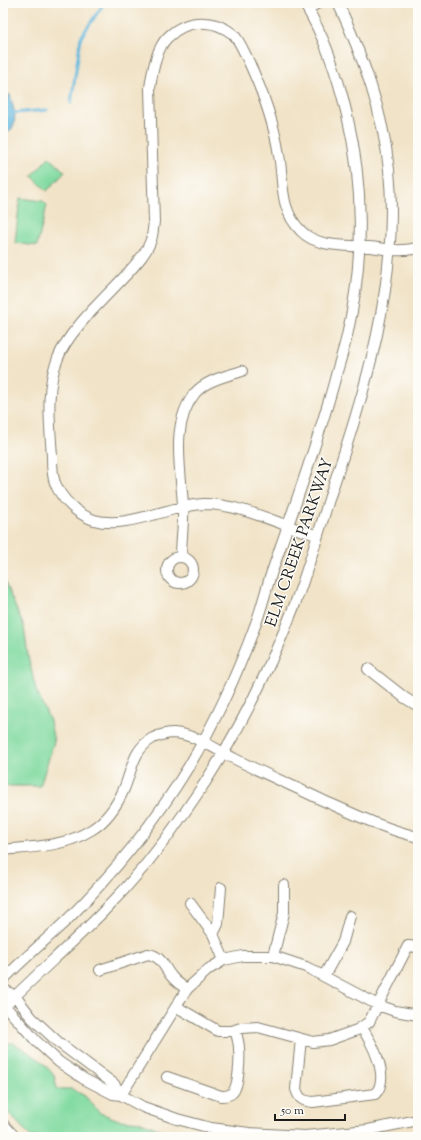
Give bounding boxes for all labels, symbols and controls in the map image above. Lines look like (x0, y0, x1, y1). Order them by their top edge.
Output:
street label: ELM CREEK PARKWAY (261, 455, 340, 630)
scale bar (275, 1096, 345, 1122)
text: 50 m (280, 1102, 304, 1120)

